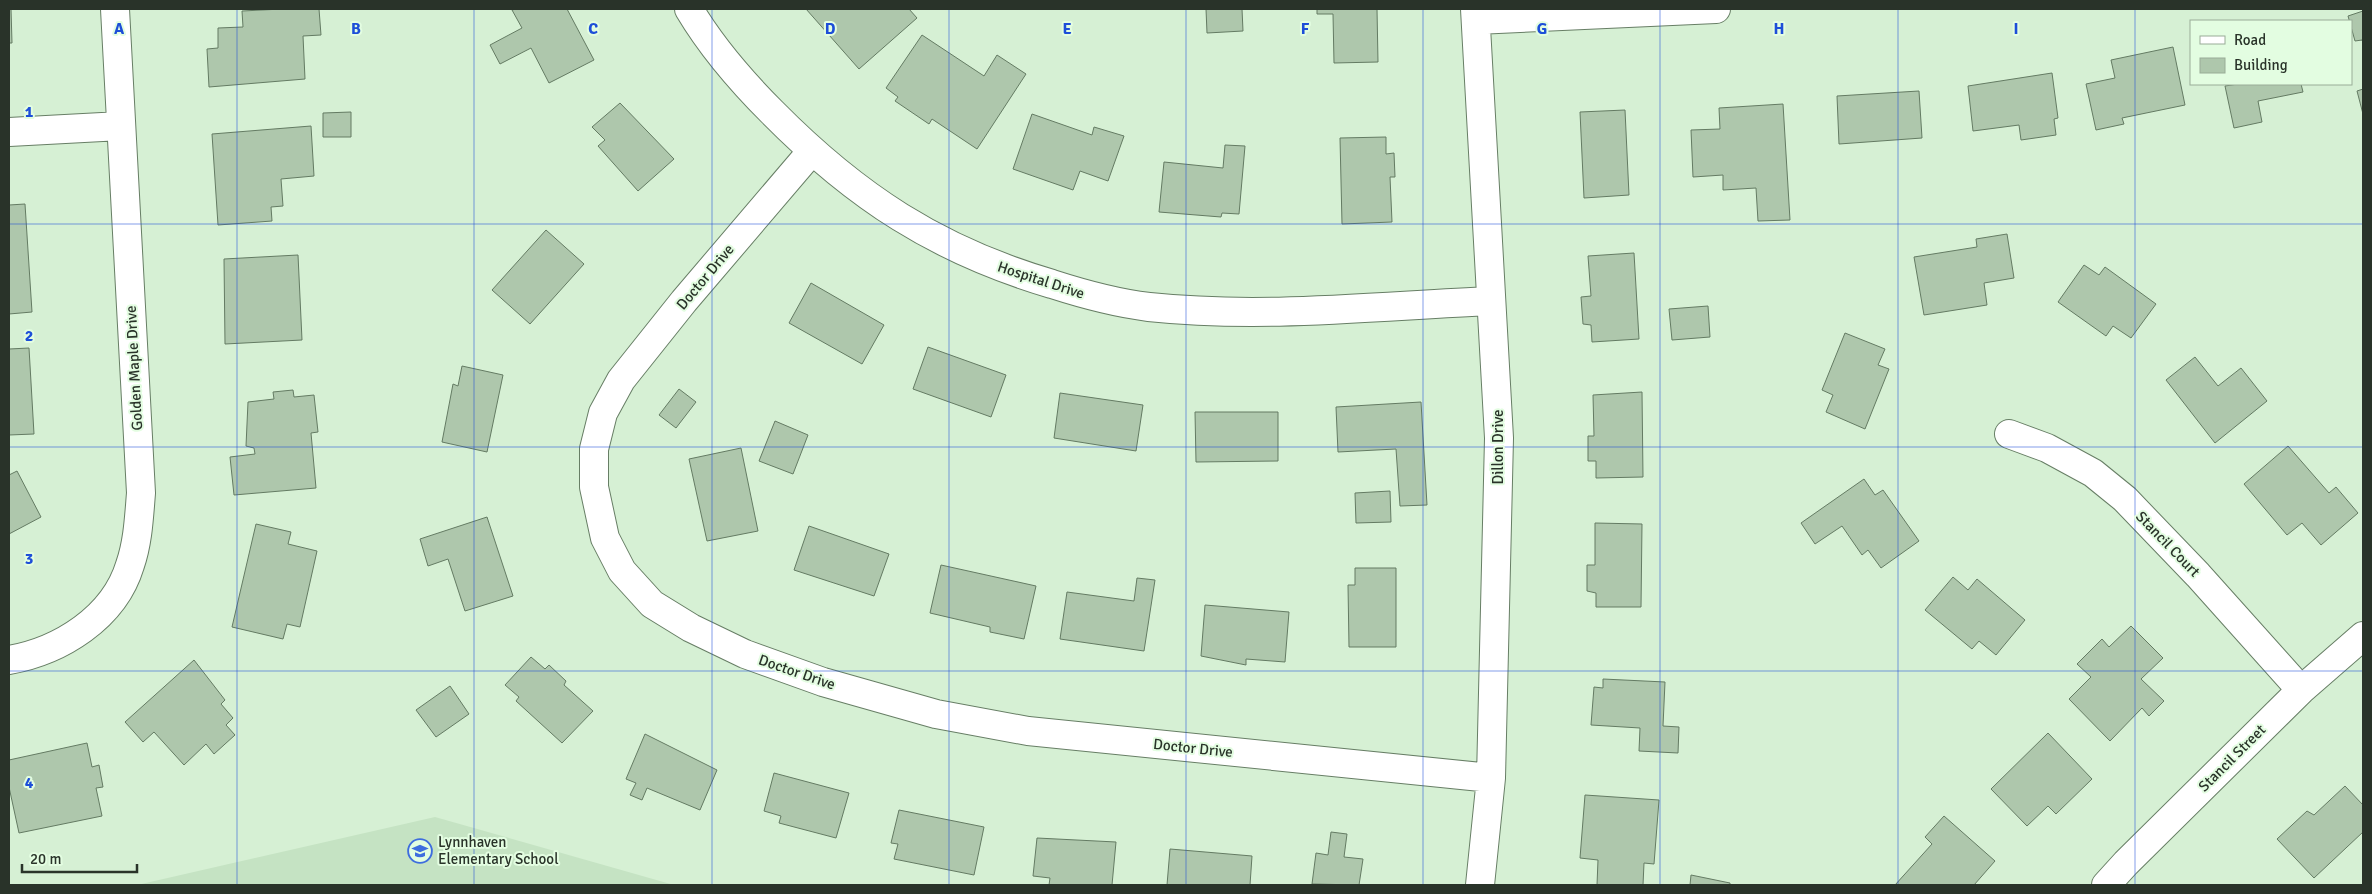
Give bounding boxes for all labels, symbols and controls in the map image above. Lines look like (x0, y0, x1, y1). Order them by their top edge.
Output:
text: A (114, 19, 125, 39)
text: B (351, 19, 361, 39)
text: C (588, 19, 598, 39)
text: D (825, 19, 836, 39)
text: E (1062, 19, 1072, 39)
text: F (1301, 19, 1310, 39)
text: G (1537, 19, 1547, 39)
text: H (1774, 19, 1784, 39)
text: I (2013, 19, 2019, 39)
legend (2190, 20, 2352, 85)
text: Road (2234, 31, 2266, 49)
text: Building (2234, 56, 2288, 74)
text: 1 (25, 102, 34, 122)
street label: Doctor Drive (672, 241, 738, 313)
street label: Hospital Drive (995, 257, 1087, 303)
street label: Golden Maple Drive (122, 305, 146, 431)
text: 2 (25, 326, 33, 346)
street label: Dillon Drive (1489, 409, 1507, 485)
street label: Stancil Court (2132, 507, 2204, 581)
text: 3 (25, 549, 33, 569)
street label: Doctor Drive (756, 650, 838, 694)
street label: Stancil Street (2195, 721, 2269, 795)
street label: Doctor Drive (1152, 735, 1234, 761)
text: 4 (25, 773, 34, 793)
place label: Lynnhaven Elementary School (438, 833, 559, 868)
school or university icon: Lynnhaven Elementary School (407, 838, 433, 864)
scale bar (22, 842, 138, 874)
text: 20 m (30, 850, 61, 868)

